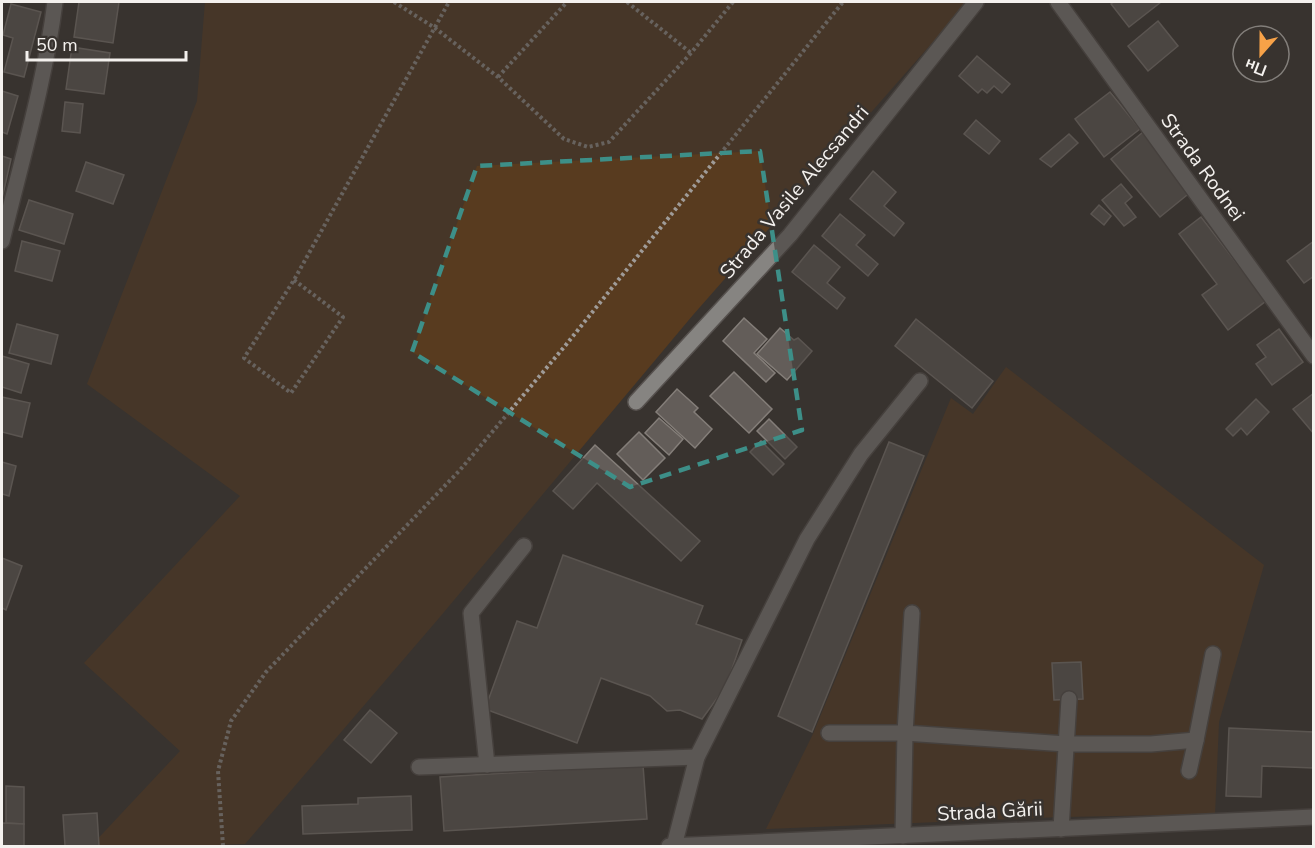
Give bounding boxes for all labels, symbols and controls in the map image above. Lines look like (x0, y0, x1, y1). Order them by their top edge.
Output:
scale bar (27, 24, 186, 62)
north arrow (1231, 24, 1291, 84)
text: 50 m (36, 33, 78, 57)
text: Пн (1242, 53, 1270, 81)
street label: Strada Vasile Alecsandri (714, 100, 875, 285)
street label: Strada Rodnei (1154, 108, 1251, 227)
street label: Strada Gării (936, 795, 1044, 828)

